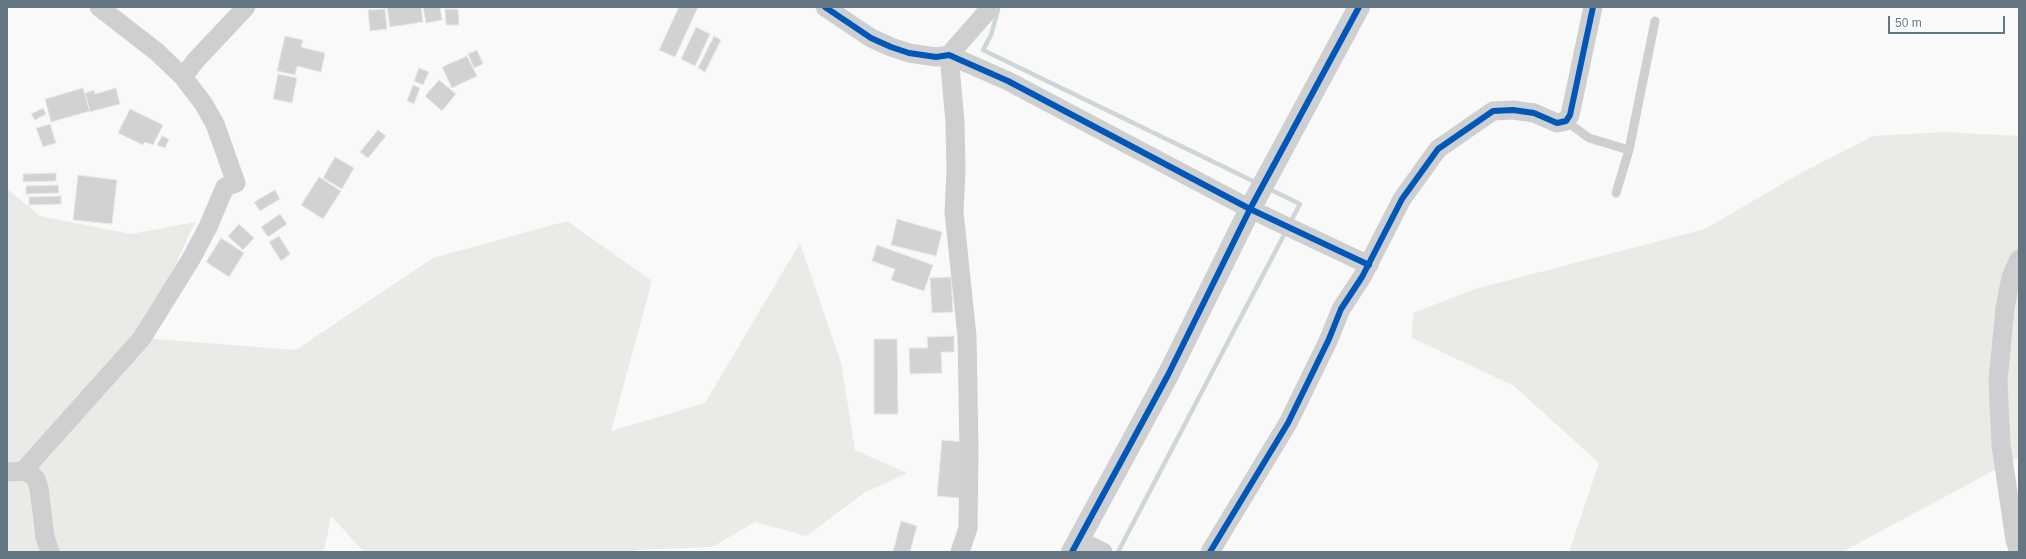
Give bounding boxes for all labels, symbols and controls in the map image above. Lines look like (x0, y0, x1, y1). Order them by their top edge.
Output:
scale bar (1890, 8, 2007, 34)
text: 50 m (1895, 16, 1922, 30)

